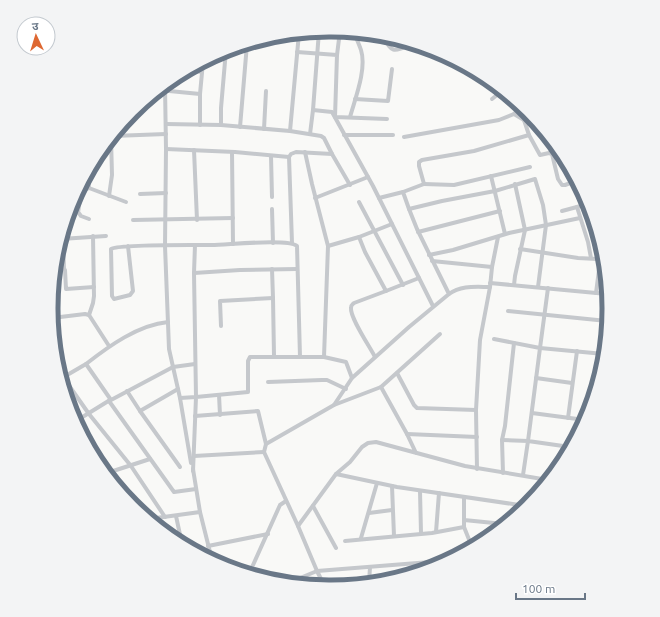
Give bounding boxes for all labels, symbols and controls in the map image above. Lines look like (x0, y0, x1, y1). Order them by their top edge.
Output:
north arrow (16, 16, 56, 56)
text: उ (32, 20, 39, 32)
scale bar (516, 575, 585, 601)
text: 100 m (522, 582, 555, 595)

